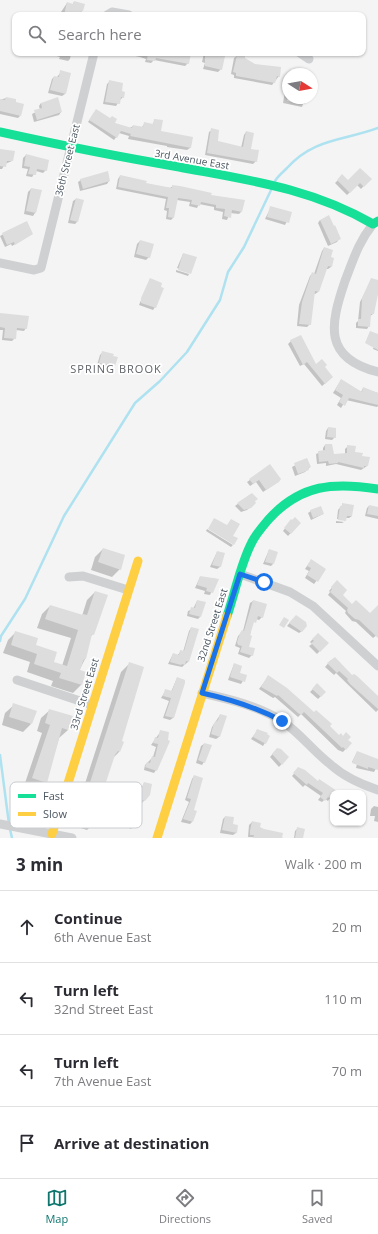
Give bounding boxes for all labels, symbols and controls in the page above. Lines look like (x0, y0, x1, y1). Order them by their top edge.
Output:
search box (12, 12, 366, 56)
icon: search (26, 23, 48, 45)
text: Search here (58, 24, 142, 44)
north arrow (282, 68, 318, 104)
street label: 36th Street East (51, 122, 83, 197)
street label: 3rd Avenue East (154, 146, 231, 173)
district label: SPRING BROOK (70, 361, 162, 376)
route start (255, 573, 273, 591)
street label: 32nd Street East (194, 586, 231, 663)
street label: 33rd Street East (66, 656, 102, 732)
route end (273, 712, 291, 730)
legend (10, 782, 142, 828)
text: Fast (43, 788, 64, 803)
map controls (330, 790, 366, 826)
button: layers (330, 790, 366, 826)
text: Slow (43, 806, 67, 821)
text: 3 min (16, 853, 63, 876)
text: Walk · 200 m (285, 855, 362, 873)
text: Continue (54, 908, 122, 928)
icon: ahead (16, 916, 38, 938)
text: 20 m (332, 918, 362, 936)
text: 6th Avenue East (54, 928, 151, 946)
text: Turn left (54, 980, 119, 1000)
icon: left (16, 988, 38, 1010)
text: 110 m (324, 990, 362, 1008)
text: 32nd Street East (54, 1000, 153, 1018)
text: Turn left (54, 1052, 119, 1072)
icon: left (16, 1060, 38, 1082)
text: 70 m (332, 1062, 362, 1080)
text: 7th Avenue East (54, 1072, 151, 1090)
icon: arrive (16, 1132, 38, 1154)
text: Arrive at destination (54, 1133, 209, 1153)
tab: Map (45, 1187, 68, 1226)
tab: Directions (159, 1187, 211, 1226)
tab: Saved (302, 1187, 333, 1226)

